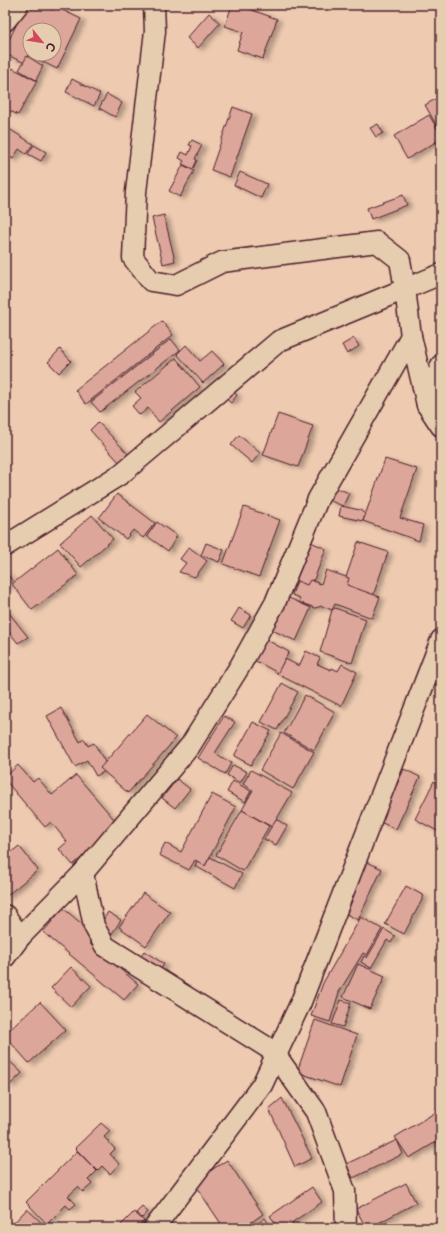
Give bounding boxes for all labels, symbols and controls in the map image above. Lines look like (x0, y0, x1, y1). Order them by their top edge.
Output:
north arrow (22, 22, 62, 62)
text: С (42, 39, 61, 55)

